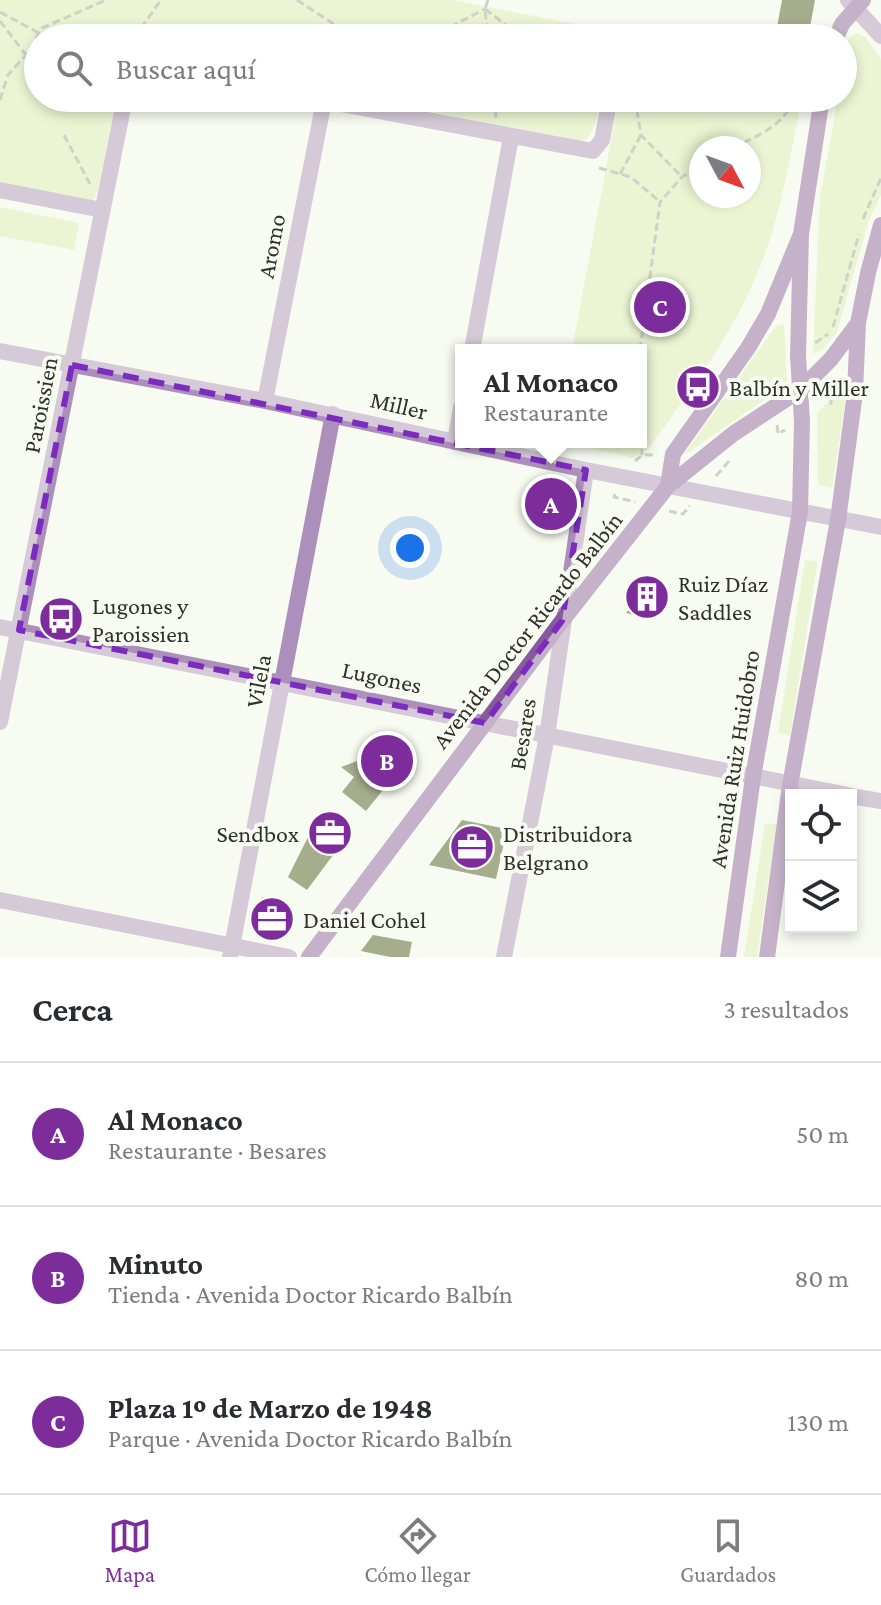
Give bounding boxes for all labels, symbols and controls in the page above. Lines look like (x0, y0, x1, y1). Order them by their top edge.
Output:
search box (24, 24, 857, 112)
icon: search (52, 46, 96, 90)
text: Buscar aquí (116, 52, 256, 85)
north arrow (689, 136, 761, 208)
street label: Aromo (252, 212, 290, 280)
pin: C (634, 277, 686, 337)
popup (455, 344, 647, 448)
street label: Paroissien (17, 354, 63, 455)
bus stop icon: Balbín y Miller (674, 363, 722, 411)
text: Al Monaco (484, 365, 618, 398)
place label: Balbín y Miller (729, 374, 869, 401)
street label: Miller (368, 385, 431, 425)
text: Restaurante (484, 398, 608, 427)
pin: A (525, 474, 577, 534)
street label: Avenida Doctor Ricardo Balbín (426, 506, 628, 754)
your location (390, 528, 430, 568)
place label: Ruiz Díaz Saddles (678, 570, 768, 625)
building icon: Ruiz Díaz Saddles (623, 573, 671, 621)
place label: Lugones y Paroissien (92, 592, 190, 647)
bus stop icon: Lugones y Paroissien (37, 595, 85, 643)
street label: Avenida Ruiz Huidobro (703, 648, 765, 870)
street label: Vilela (240, 652, 276, 710)
street label: Lugones (340, 655, 424, 699)
street label: Besares (503, 696, 541, 772)
pin: B (361, 731, 413, 791)
map controls (785, 789, 857, 933)
button: locate (785, 789, 857, 861)
office icon: Sendbox (306, 809, 354, 857)
place label: Sendbox (216, 820, 299, 847)
place label: Distribuidora Belgrano (503, 820, 633, 875)
office icon: Distribuidora Belgrano (448, 823, 496, 871)
button: layers (785, 861, 857, 933)
office icon: Daniel Cohel (248, 895, 296, 943)
place label: Daniel Cohel (303, 906, 426, 933)
text: Cerca (32, 991, 113, 1028)
text: 3 resultados (724, 995, 849, 1024)
text: Al Monaco (108, 1103, 243, 1136)
text: A (50, 1120, 66, 1149)
text: 50 m (796, 1120, 849, 1149)
text: Restaurante · Besares (108, 1136, 327, 1165)
text: Minuto (108, 1247, 203, 1280)
text: B (50, 1264, 66, 1293)
text: 80 m (795, 1264, 849, 1293)
text: Tienda · Avenida Doctor Ricardo Balbín (108, 1280, 513, 1309)
text: Plaza 1º de Marzo de 1948 (108, 1391, 433, 1424)
text: C (50, 1408, 66, 1437)
text: 130 m (788, 1408, 849, 1437)
text: Parque · Avenida Doctor Ricardo Balbín (108, 1424, 513, 1453)
tab: Mapa (105, 1514, 155, 1587)
tab: Cómo llegar (364, 1514, 471, 1587)
tab: Guardados (680, 1514, 776, 1587)

